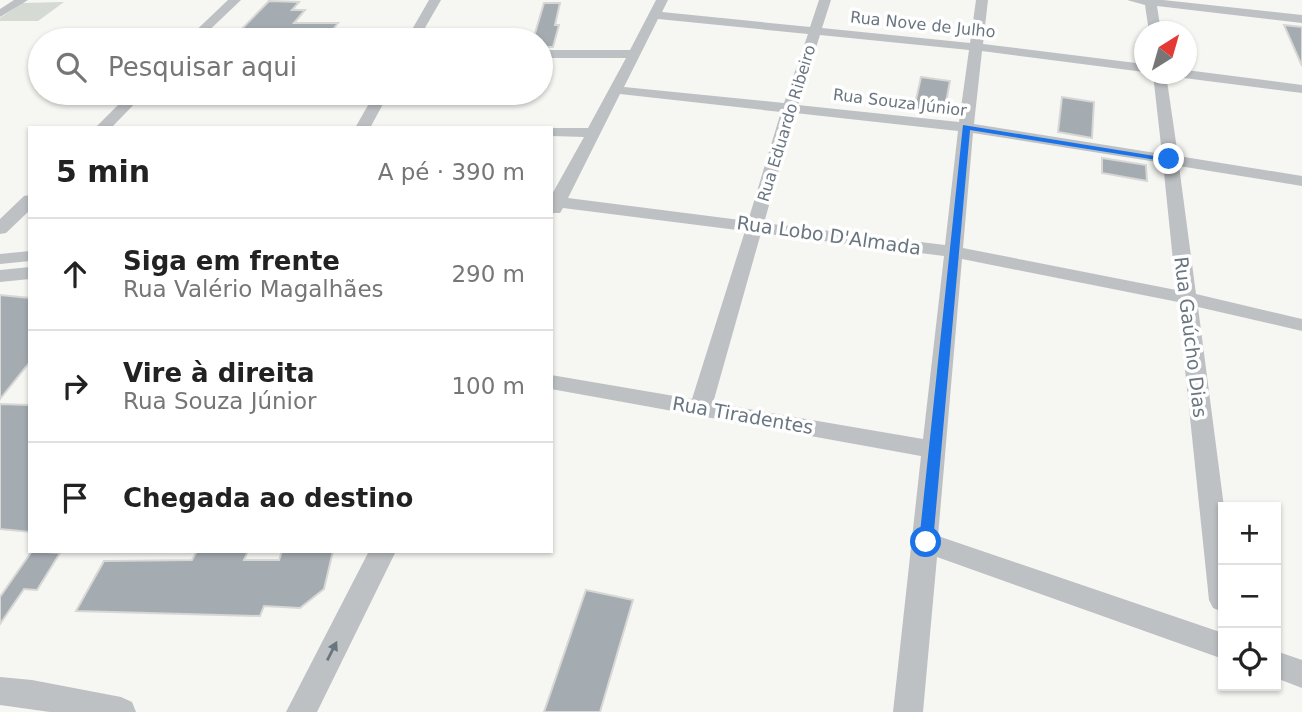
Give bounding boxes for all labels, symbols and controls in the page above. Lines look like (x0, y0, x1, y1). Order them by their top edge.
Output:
street label: Rua Nove de Julho (849, 7, 996, 42)
north arrow (1134, 21, 1197, 84)
search box (28, 28, 553, 105)
street label: Rua Eduardo Ribeiro (754, 42, 819, 204)
icon: search (52, 48, 90, 86)
text: Pesquisar aqui (108, 52, 297, 82)
street label: Rua Souza Júnior (832, 85, 968, 120)
route end (1153, 143, 1184, 174)
text: 5 min (56, 154, 150, 189)
text: A pé · 390 m (378, 159, 525, 185)
street label: Rua Lobo D'Almada (736, 211, 922, 259)
text: Siga em frente (123, 246, 340, 276)
icon: ahead (56, 255, 94, 293)
street label: Rua Gaúcho Dias (1170, 255, 1212, 419)
text: 290 m (451, 261, 525, 287)
text: Rua Valério Magalhães (123, 276, 384, 302)
text: Vire à direita (123, 358, 315, 388)
icon: right (56, 367, 94, 405)
text: 100 m (451, 373, 525, 399)
text: Rua Souza Júnior (123, 388, 317, 414)
street label: Rua Tiradentes (671, 392, 815, 438)
icon: arrive (56, 479, 94, 517)
text: Chegada ao destino (123, 483, 413, 513)
map controls (1218, 502, 1281, 691)
button: + (1218, 502, 1281, 565)
route start (910, 526, 941, 557)
button: − (1218, 565, 1281, 628)
button: locate (1218, 628, 1281, 691)
one-way arrow (326, 641, 337, 661)

